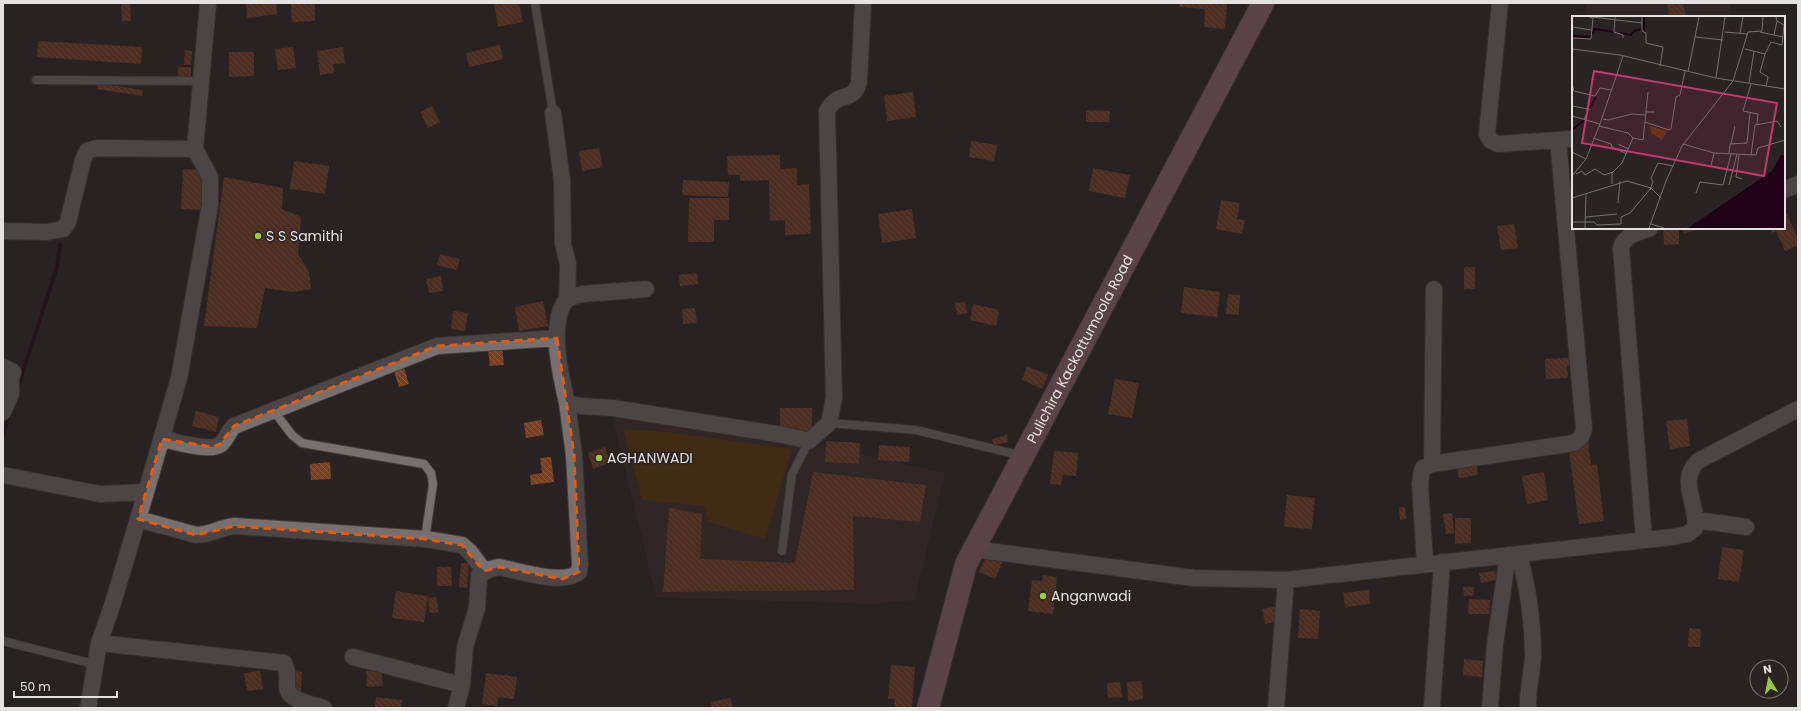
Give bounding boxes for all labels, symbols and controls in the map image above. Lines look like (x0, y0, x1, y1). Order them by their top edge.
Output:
inset map (1572, 16, 1785, 229)
place label: S S Samithi (266, 226, 343, 246)
marker: S S Samithi (253, 231, 263, 241)
street label: Pulichira Kackottumoola Road (1022, 251, 1138, 447)
place label: AGHANWADI (607, 448, 693, 468)
marker: AGHANWADI (594, 453, 604, 463)
place label: Anganwadi (1051, 586, 1131, 606)
marker: Anganwadi (1038, 591, 1048, 601)
north arrow (1749, 659, 1789, 699)
text: N (1762, 661, 1773, 678)
scale bar (14, 673, 117, 699)
text: 50 m (20, 678, 51, 695)

